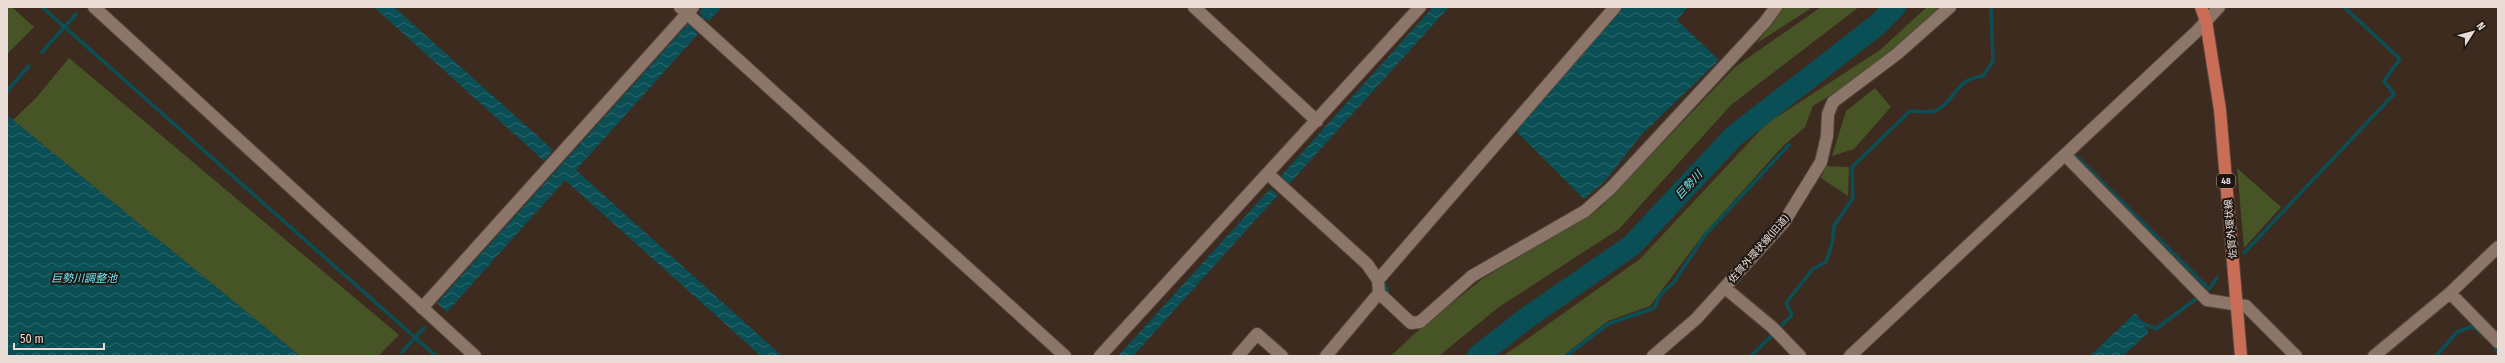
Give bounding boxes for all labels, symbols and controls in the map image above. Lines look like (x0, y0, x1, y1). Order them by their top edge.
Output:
north arrow (2453, 12, 2493, 52)
text: N (2473, 20, 2488, 33)
water label: 巨勢川 (1673, 168, 1706, 202)
road number: 48 (2217, 174, 2235, 188)
street label: 佐賀外環状線 (2222, 199, 2240, 259)
street label: 佐賀外環状線(旧道) (1726, 212, 1792, 285)
water label: 巨勢川調整池 (51, 272, 118, 285)
scale bar (14, 325, 104, 351)
text: 50 m (20, 332, 44, 346)

